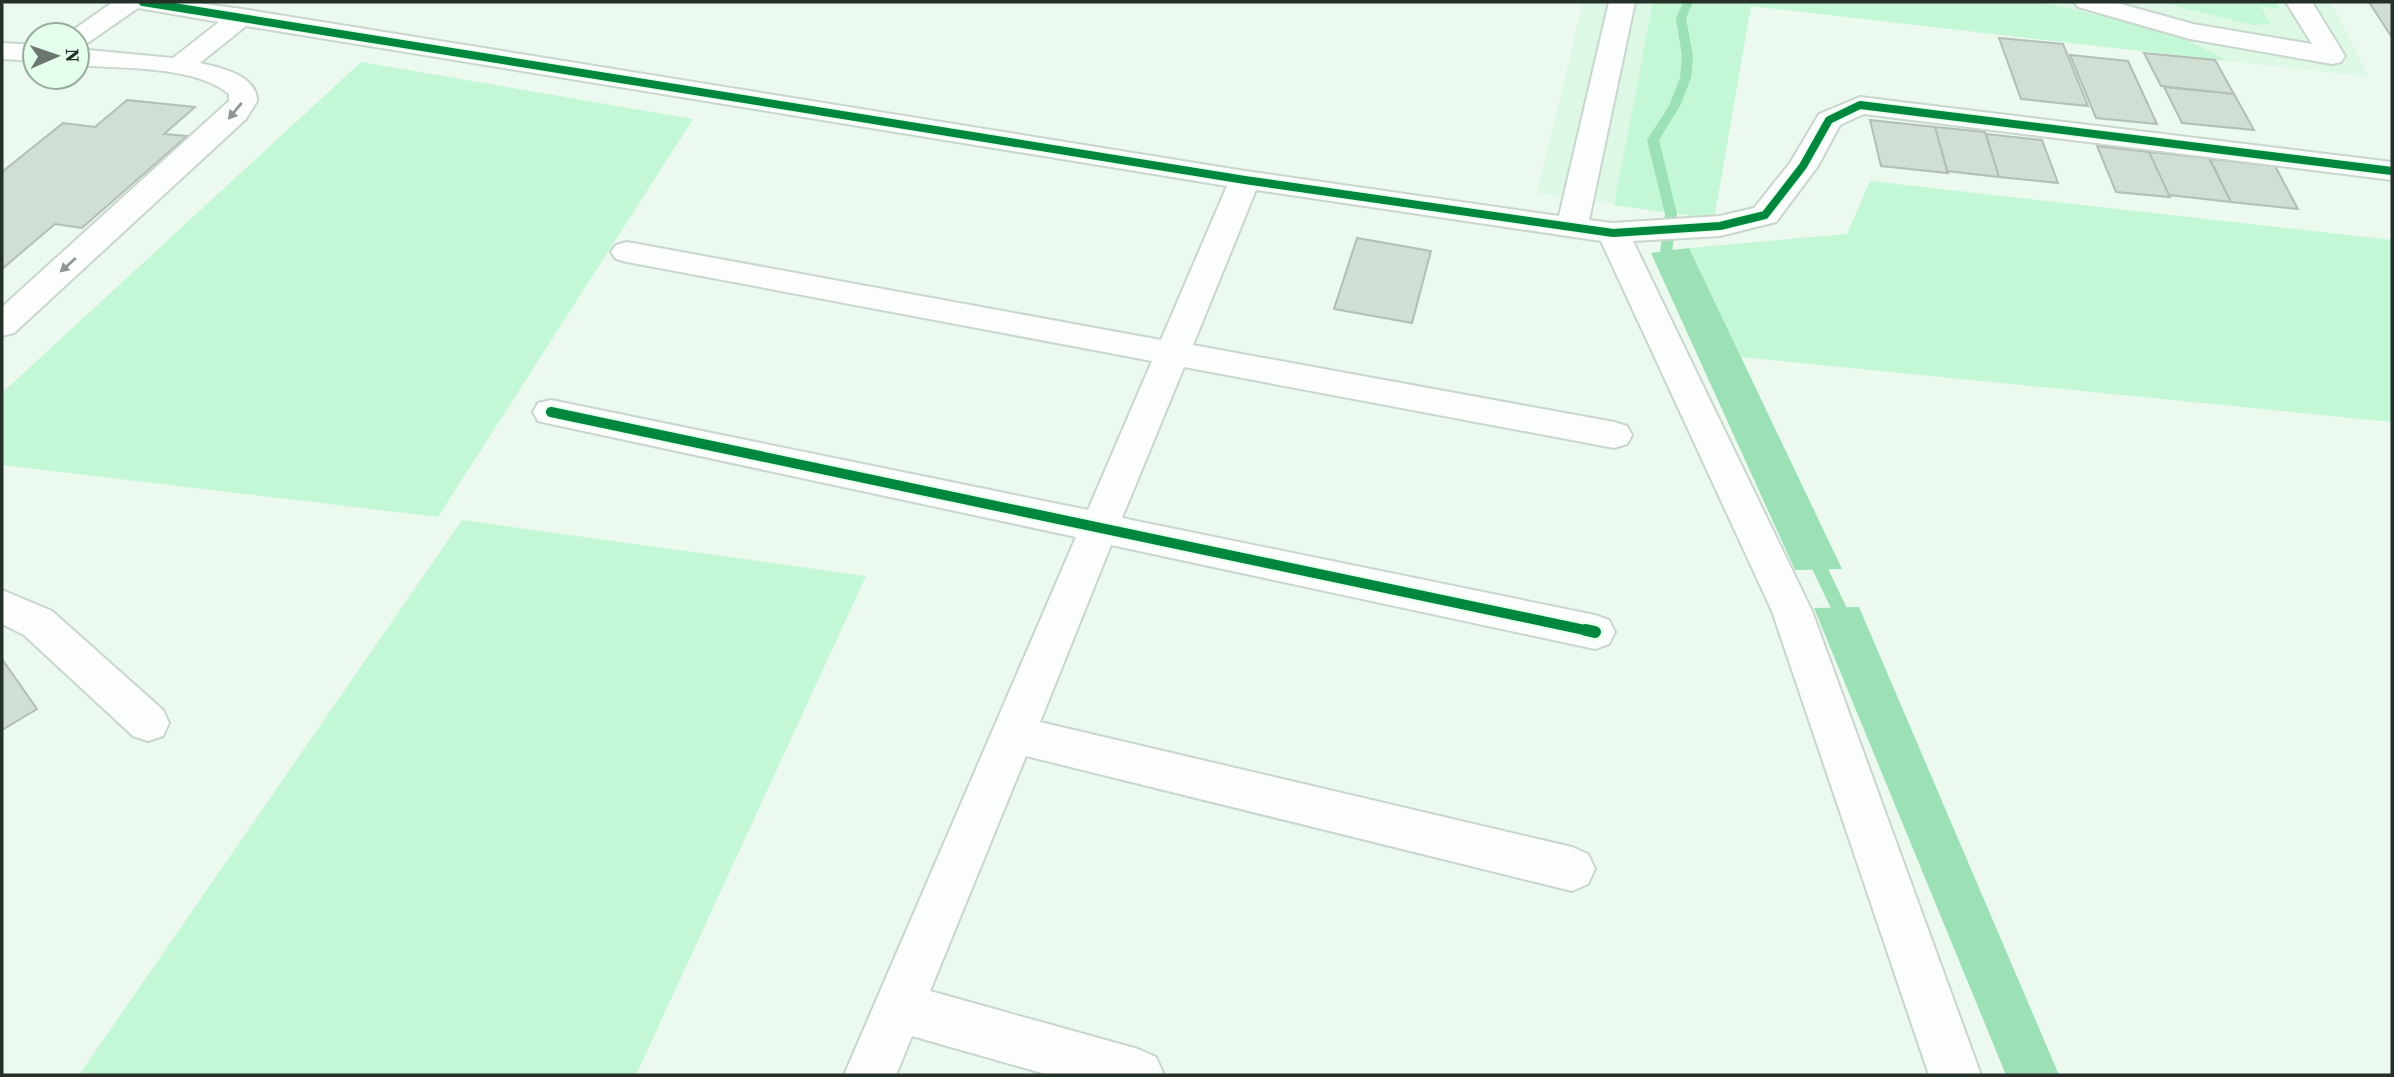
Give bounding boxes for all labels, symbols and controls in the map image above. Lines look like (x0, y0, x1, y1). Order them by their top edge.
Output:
north arrow (21, 21, 91, 91)
text: N (60, 48, 86, 63)
one-way arrow (228, 102, 243, 119)
one-way arrow (59, 257, 77, 273)

